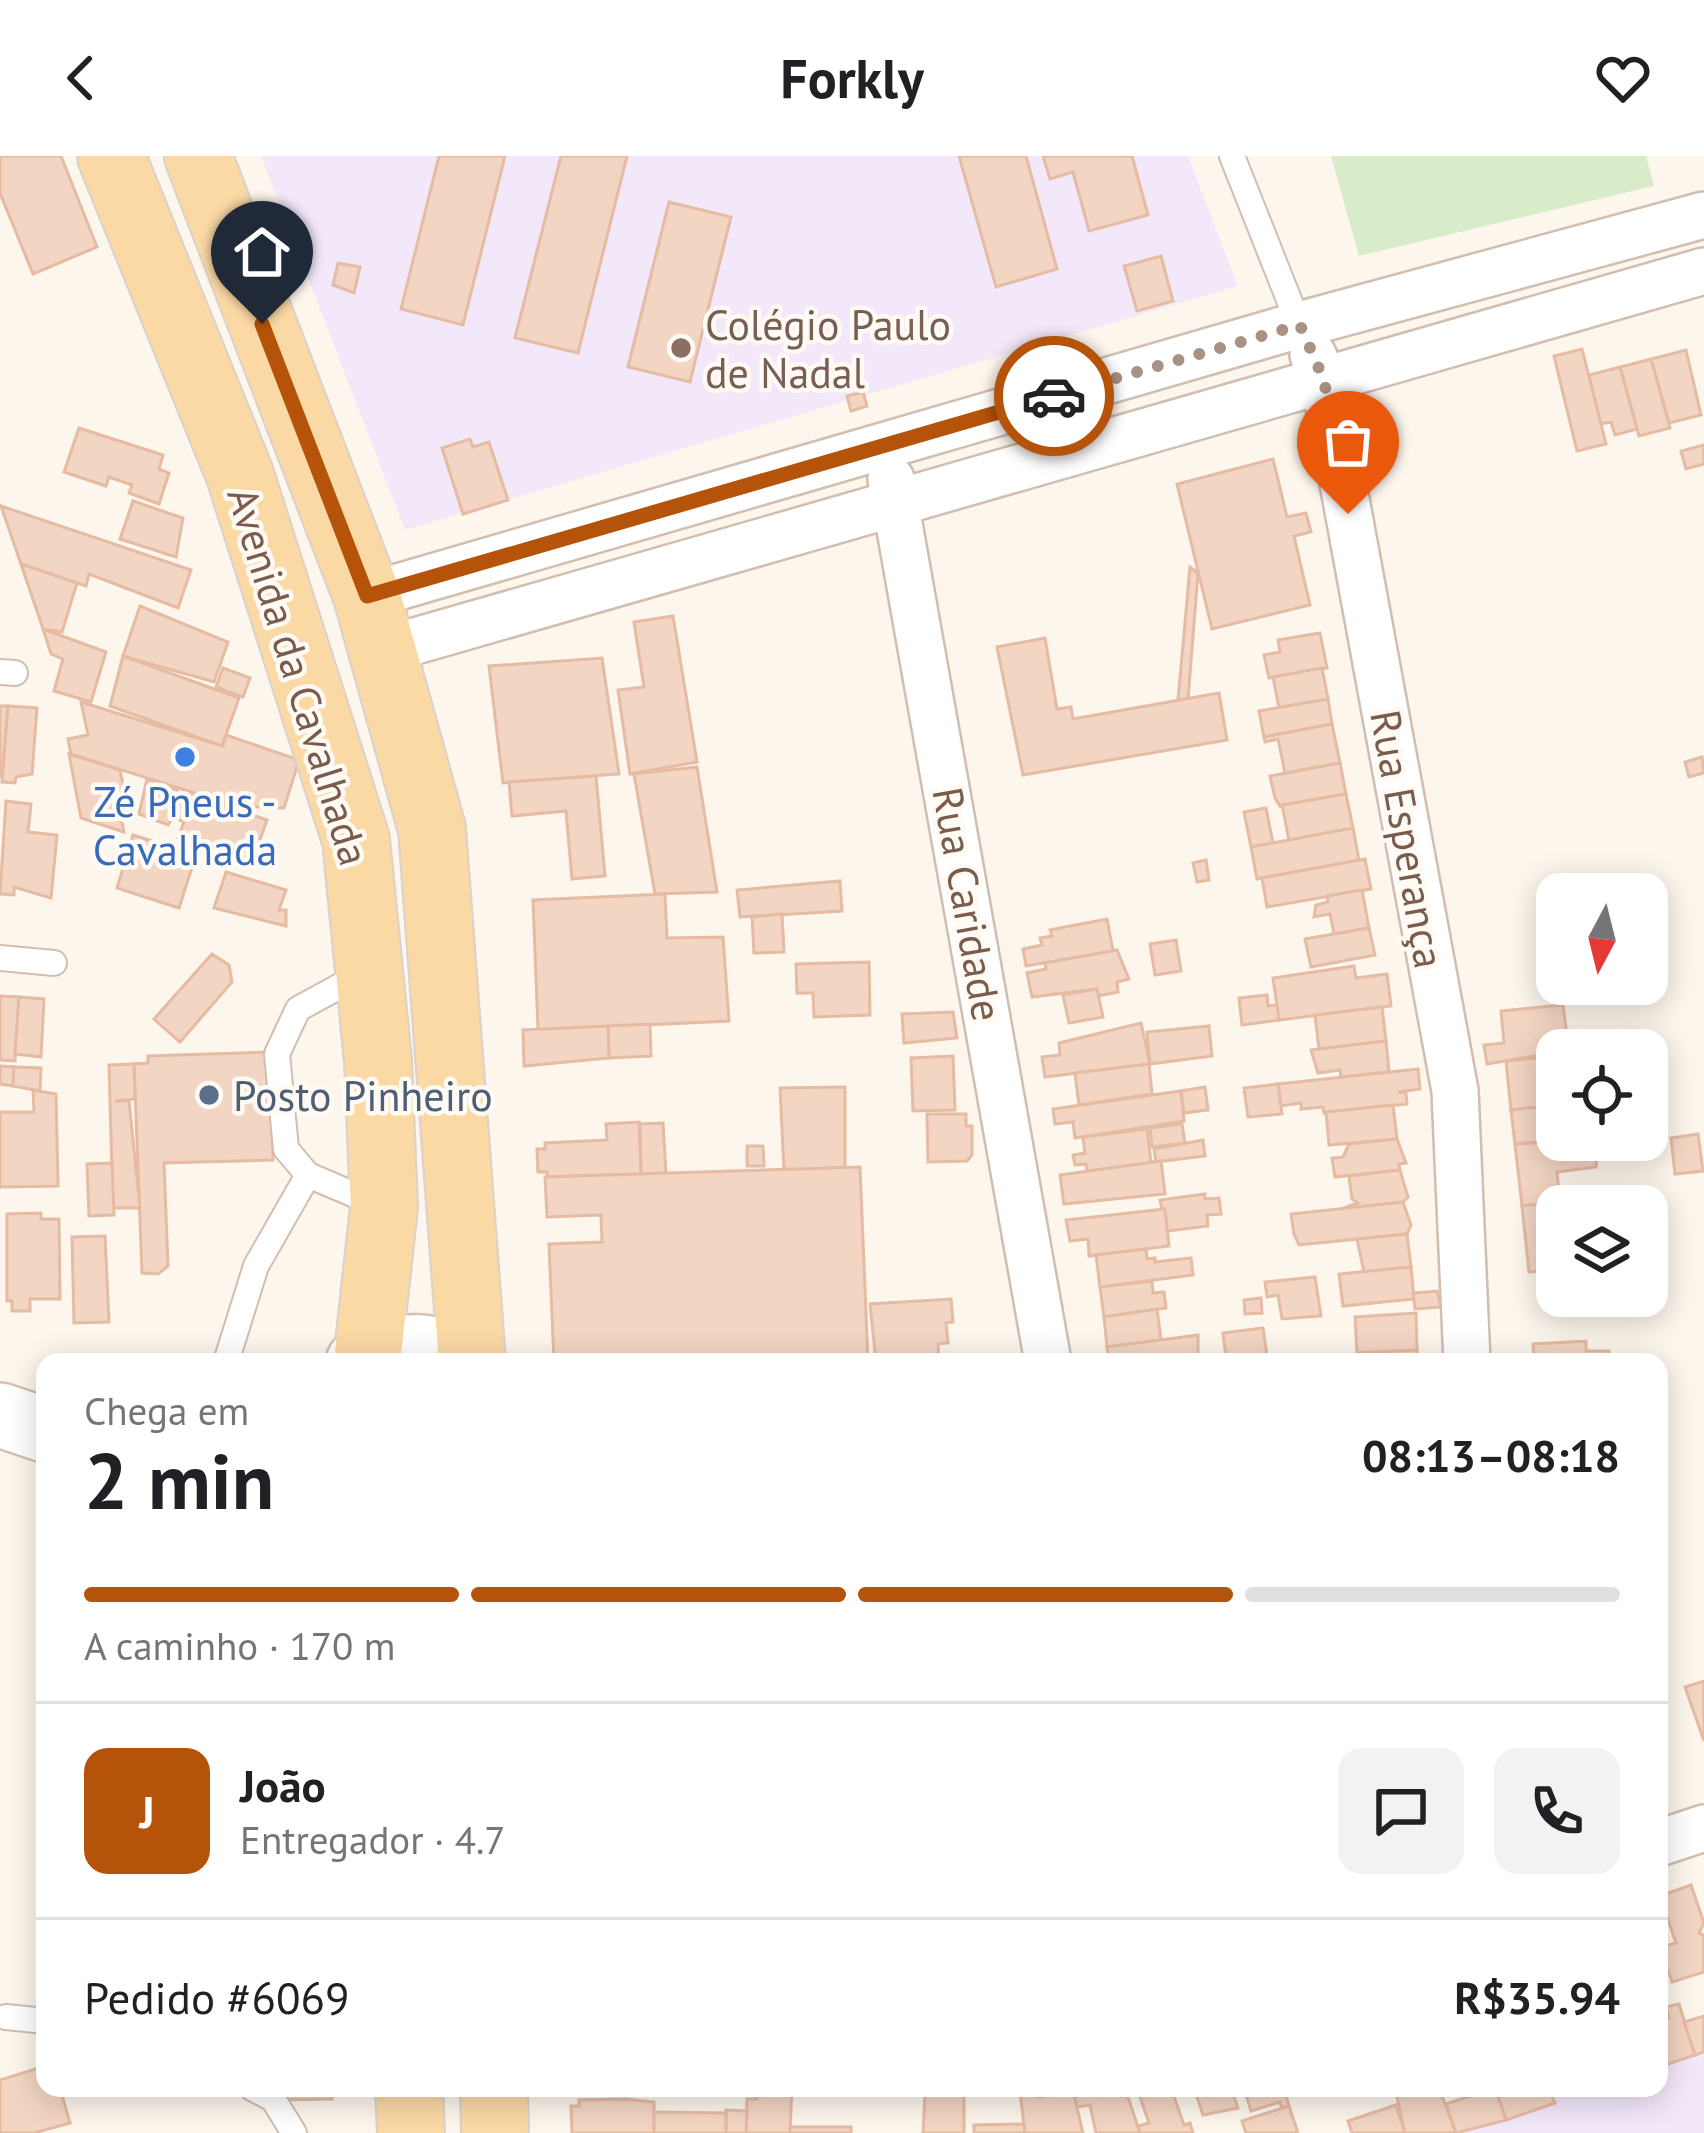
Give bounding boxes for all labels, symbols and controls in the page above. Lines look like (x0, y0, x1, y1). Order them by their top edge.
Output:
text: Forkly (780, 43, 924, 113)
icon: back (48, 45, 114, 111)
icon: heart (1590, 45, 1656, 111)
pin (211, 201, 313, 324)
icon: home (229, 219, 295, 285)
place label: Colégio Paulo de Nadal (705, 297, 951, 400)
marker: Colégio Paulo de Nadal (668, 335, 694, 361)
courier (994, 336, 1114, 456)
icon: car (1021, 363, 1087, 429)
pin (1297, 391, 1399, 514)
icon: bag (1315, 409, 1381, 475)
street label: Avenida da Cavalhada (215, 480, 383, 872)
street label: Rua Esperança (1358, 706, 1458, 972)
marker: Zé Pneus - Cavalhada (172, 744, 198, 770)
place label: Zé Pneus - Cavalhada (93, 774, 277, 877)
street label: Rua Caridade (920, 783, 1016, 1025)
north arrow (1536, 873, 1668, 1005)
map controls (1536, 873, 1668, 1317)
button: locate (1536, 1029, 1668, 1161)
place label: Posto Pinheiro (233, 1068, 493, 1123)
marker: Posto Pinheiro (196, 1082, 222, 1108)
button: layers (1536, 1185, 1668, 1317)
text: Chega em (84, 1385, 249, 1436)
text: 08:13–08:18 (1362, 1426, 1620, 1484)
text: 2 min (84, 1430, 274, 1531)
text: A caminho · 170 m (84, 1620, 395, 1671)
button: chat (1338, 1748, 1464, 1874)
button: phone (1494, 1748, 1620, 1874)
text: João (240, 1756, 326, 1814)
text: J (139, 1782, 155, 1840)
text: Entregador · 4.7 (240, 1814, 506, 1865)
text: Pedido #6069 (84, 1968, 350, 2026)
text: R$35.94 (1454, 1968, 1620, 2026)

